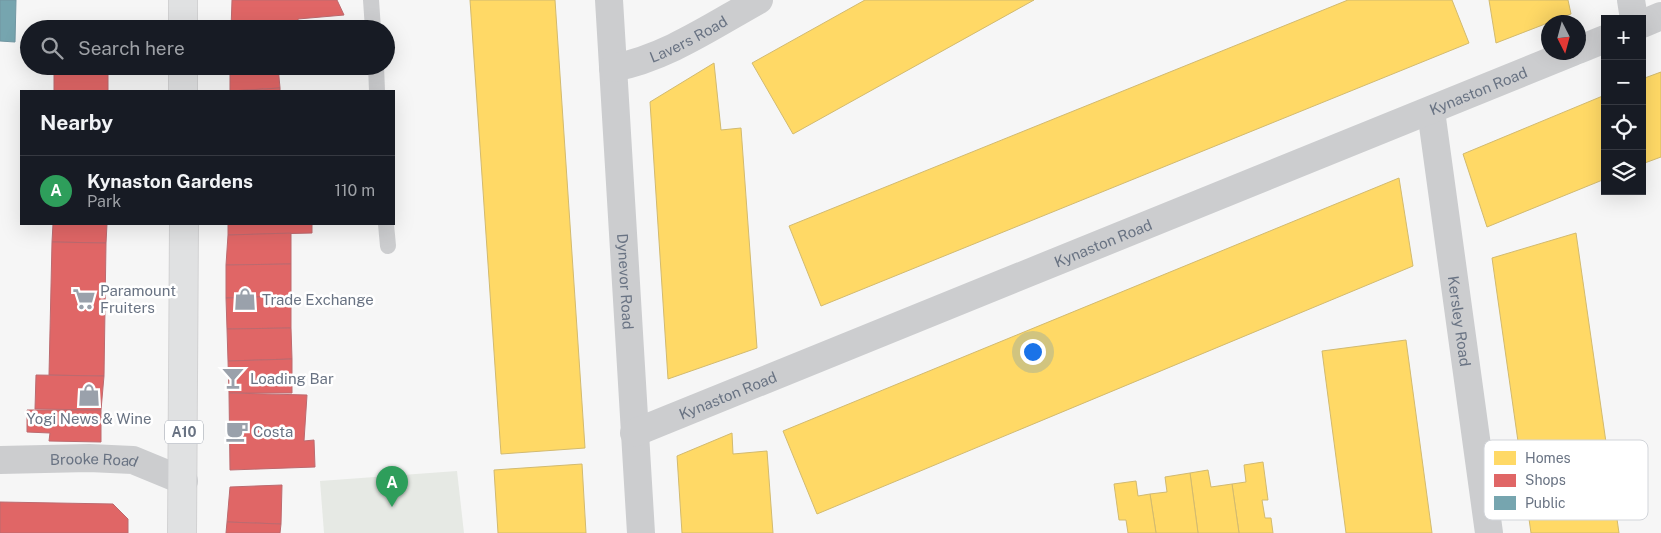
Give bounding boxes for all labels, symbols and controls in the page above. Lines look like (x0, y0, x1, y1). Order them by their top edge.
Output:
street label: Lavers Road (647, 12, 730, 65)
north arrow (1541, 15, 1586, 60)
map controls (1601, 15, 1646, 195)
button: + (1601, 15, 1646, 60)
search box (20, 20, 395, 75)
icon: search (38, 34, 66, 62)
text: Search here (78, 37, 185, 59)
button: − (1601, 60, 1646, 105)
street label: Kynaston Road (1427, 63, 1530, 118)
button: locate (1601, 105, 1646, 150)
text: Nearby (40, 110, 113, 135)
button: layers (1601, 150, 1646, 195)
text: Kynaston Gardens (87, 170, 253, 192)
text: A (50, 181, 62, 200)
text: 110 m (334, 181, 375, 200)
text: Park (87, 192, 121, 211)
street label: Kynaston Road (1052, 215, 1154, 270)
street label: Dynevor Road (615, 233, 637, 330)
street label: Kersley Road (1445, 275, 1475, 368)
place label: Paramount Fruiters (100, 282, 176, 316)
supermarket icon: Paramount Fruiters (71, 286, 97, 312)
shop icon: Trade Exchange (232, 286, 258, 312)
place label: Trade Exchange (262, 291, 374, 308)
your location (1020, 339, 1046, 365)
bar icon: Loading Bar (220, 365, 246, 391)
street label: Kynaston Road (676, 368, 779, 422)
place label: Loading Bar (250, 370, 334, 387)
shop icon: Yogi News & Wine (76, 382, 102, 408)
place label: Yogi News & Wine (27, 410, 151, 427)
cafe icon: Costa (224, 418, 250, 444)
road number: A10 (165, 421, 203, 444)
place label: Costa (253, 423, 293, 440)
legend (1484, 440, 1648, 520)
street label: Brooke Road (50, 449, 141, 470)
text: Homes (1525, 450, 1571, 466)
pin: A (376, 466, 408, 507)
text: Shops (1525, 472, 1566, 488)
text: Public (1525, 495, 1566, 511)

